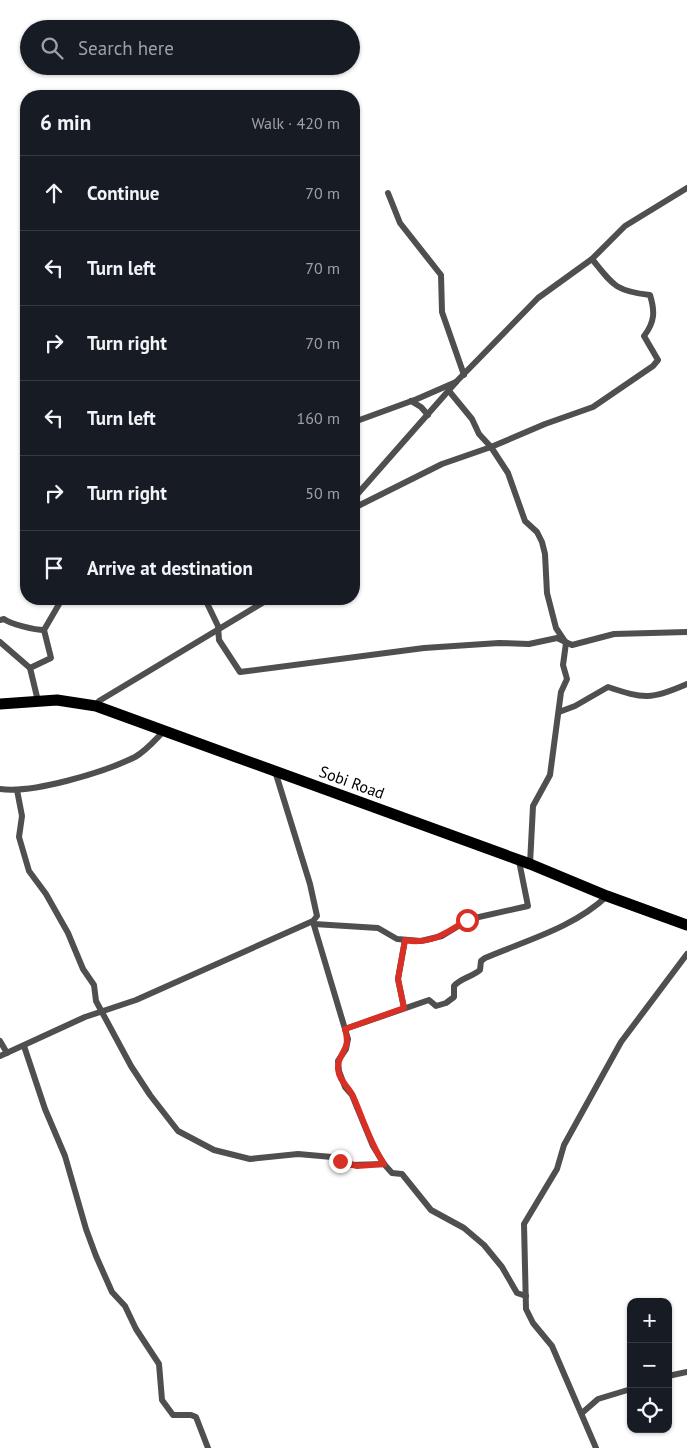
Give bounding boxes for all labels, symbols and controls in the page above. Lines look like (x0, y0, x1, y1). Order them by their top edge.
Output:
search box (20, 20, 360, 75)
icon: search (38, 34, 66, 62)
text: Search here (78, 36, 174, 60)
text: 6 min (40, 109, 91, 136)
text: Walk · 420 m (251, 113, 340, 133)
icon: ahead (40, 179, 68, 207)
text: Continue (87, 181, 159, 205)
text: 70 m (305, 183, 340, 203)
icon: left (40, 254, 68, 282)
text: Turn left (87, 256, 156, 280)
text: 70 m (305, 258, 340, 278)
icon: right (40, 329, 68, 357)
text: Turn right (87, 331, 167, 355)
text: 70 m (305, 333, 340, 353)
icon: left (40, 404, 68, 432)
text: Turn left (87, 406, 156, 430)
text: 160 m (297, 408, 340, 428)
icon: right (40, 479, 68, 507)
text: Turn right (87, 481, 167, 505)
text: 50 m (305, 483, 340, 503)
icon: arrive (40, 554, 68, 582)
text: Arrive at destination (87, 556, 253, 580)
street label: Sobi Road (317, 761, 387, 803)
route start (456, 909, 479, 932)
route end (329, 1150, 352, 1173)
map controls (627, 1298, 672, 1433)
button: + (627, 1298, 672, 1343)
button: − (627, 1343, 672, 1388)
button: locate (627, 1388, 672, 1433)

